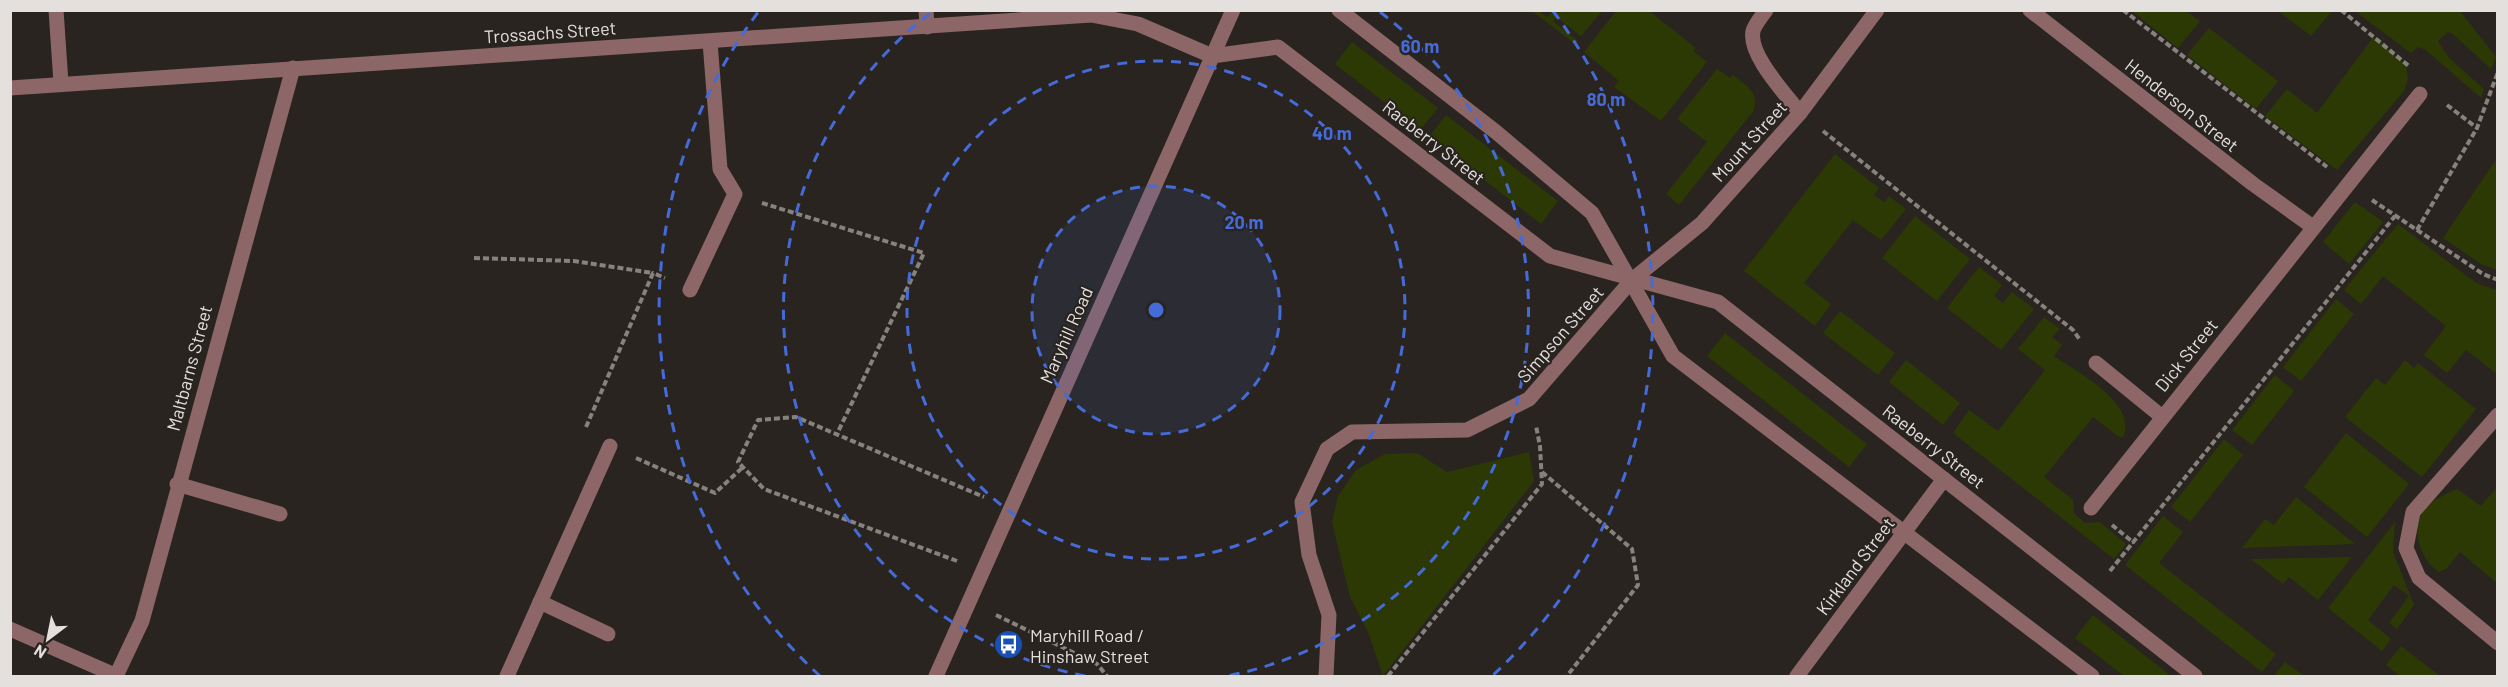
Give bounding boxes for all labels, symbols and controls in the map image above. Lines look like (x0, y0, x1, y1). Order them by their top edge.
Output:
street label: Trossachs Street (483, 16, 617, 48)
text: 60 m (1401, 35, 1439, 57)
street label: Henderson Street (2121, 54, 2243, 156)
text: 80 m (1587, 88, 1625, 110)
street label: Raeberry Street (1378, 95, 1490, 189)
street label: Mount Street (1707, 96, 1791, 186)
text: 40 m (1312, 122, 1352, 144)
text: 20 m (1225, 211, 1263, 233)
street label: Simpson Street (1512, 281, 1608, 387)
street label: Maryhill Road (1035, 283, 1097, 387)
centre of rings (1146, 300, 1166, 320)
street label: Maltbarns Street (162, 303, 216, 433)
street label: Dick Street (2150, 314, 2222, 396)
street label: Raeberry Street (1878, 399, 1990, 493)
street label: Kirkland Street (1811, 513, 1899, 619)
north arrow (18, 609, 78, 669)
place label: Maryhill Road / Hinshaw Street (1030, 624, 1149, 667)
bus stop icon: Maryhill Road / Hinshaw Street (993, 629, 1025, 661)
text: N (30, 641, 49, 663)

